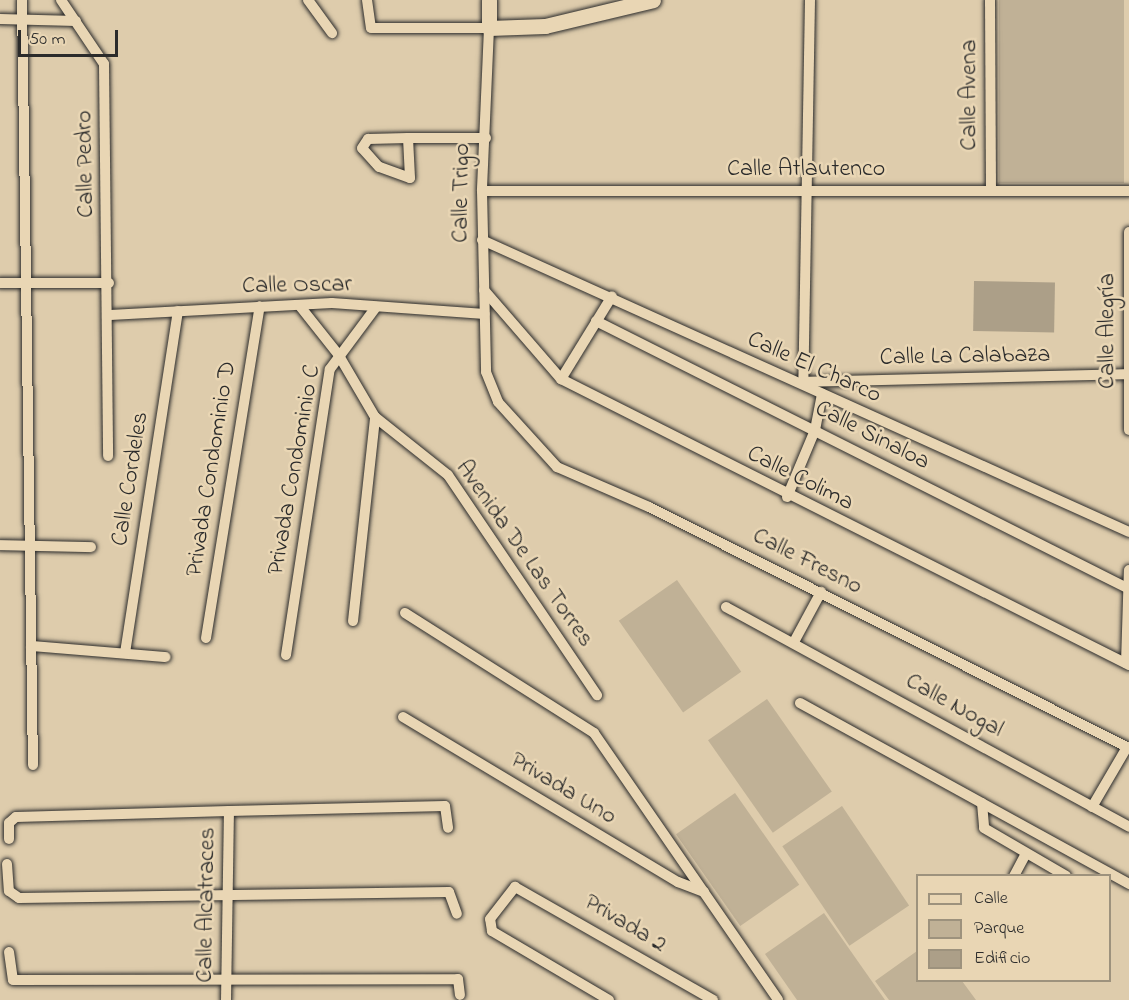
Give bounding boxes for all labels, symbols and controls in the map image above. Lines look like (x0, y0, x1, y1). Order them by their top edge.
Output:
scale bar (21, 18, 122, 56)
text: 50 m (29, 27, 66, 53)
street label: Calle Avena (956, 39, 984, 151)
street label: Calle Pedro (71, 110, 101, 218)
street label: Calle Trigo (447, 143, 477, 243)
street label: Calle Atlautenco (727, 156, 885, 184)
street label: Calle Oscar (242, 271, 352, 301)
street label: Calle Alegría (1094, 273, 1122, 389)
street label: Calle El Charco (743, 326, 885, 410)
street label: Calle La Calabaza (879, 341, 1051, 373)
street label: Privada Condominio D (181, 359, 243, 579)
street label: Privada Condominio C (262, 363, 328, 577)
street label: Calle Sinaloa (810, 395, 934, 477)
street label: Calle Cordeles (106, 410, 156, 548)
street label: Calle Colima (742, 440, 858, 518)
street label: Avenida De Las Torres (449, 455, 599, 653)
street label: Calle Fresno (747, 522, 867, 602)
street label: Calle Nogal (900, 667, 1008, 745)
street label: Privada Uno (505, 746, 621, 832)
street label: Calle Alcatraces (191, 827, 223, 983)
legend (916, 874, 1111, 982)
text: Calle (974, 886, 1008, 912)
street label: Privada 2 (579, 888, 671, 960)
text: Parque (974, 916, 1024, 942)
text: Edificio (974, 946, 1030, 972)

